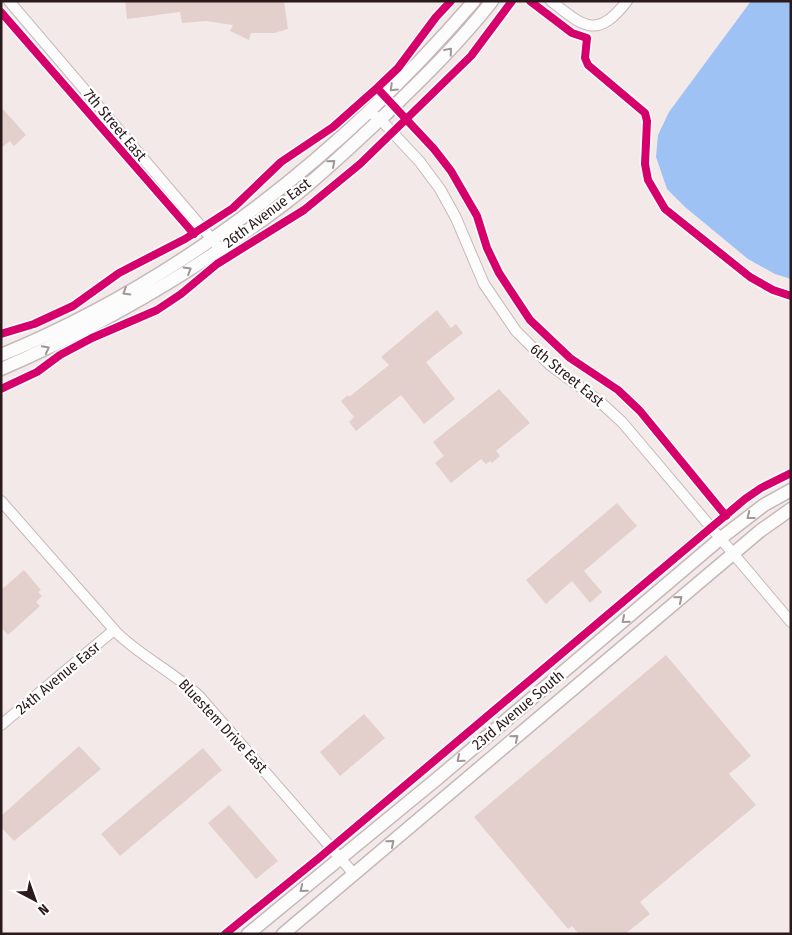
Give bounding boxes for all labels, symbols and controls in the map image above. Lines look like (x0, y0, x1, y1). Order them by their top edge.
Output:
one-way arrow (443, 47, 452, 56)
one-way arrow (390, 82, 399, 91)
street label: 7th Street East (80, 85, 150, 165)
one-way arrow (326, 160, 335, 169)
street label: 26th Avenue East (220, 174, 314, 252)
one-way arrow (182, 266, 191, 276)
one-way arrow (122, 285, 131, 295)
street label: 6th Street East (527, 340, 608, 410)
one-way arrow (40, 345, 49, 355)
one-way arrow (747, 511, 756, 519)
one-way arrow (673, 596, 682, 605)
one-way arrow (621, 614, 630, 623)
street label: 24th Avenue Easr (12, 637, 104, 718)
street label: 23rd Avenue South (468, 666, 568, 754)
street label: Bluestem Drive East (175, 675, 271, 777)
one-way arrow (509, 735, 518, 743)
one-way arrow (457, 753, 466, 762)
one-way arrow (385, 839, 394, 848)
north arrow (10, 875, 60, 925)
one-way arrow (299, 883, 308, 892)
text: N (34, 900, 52, 919)

